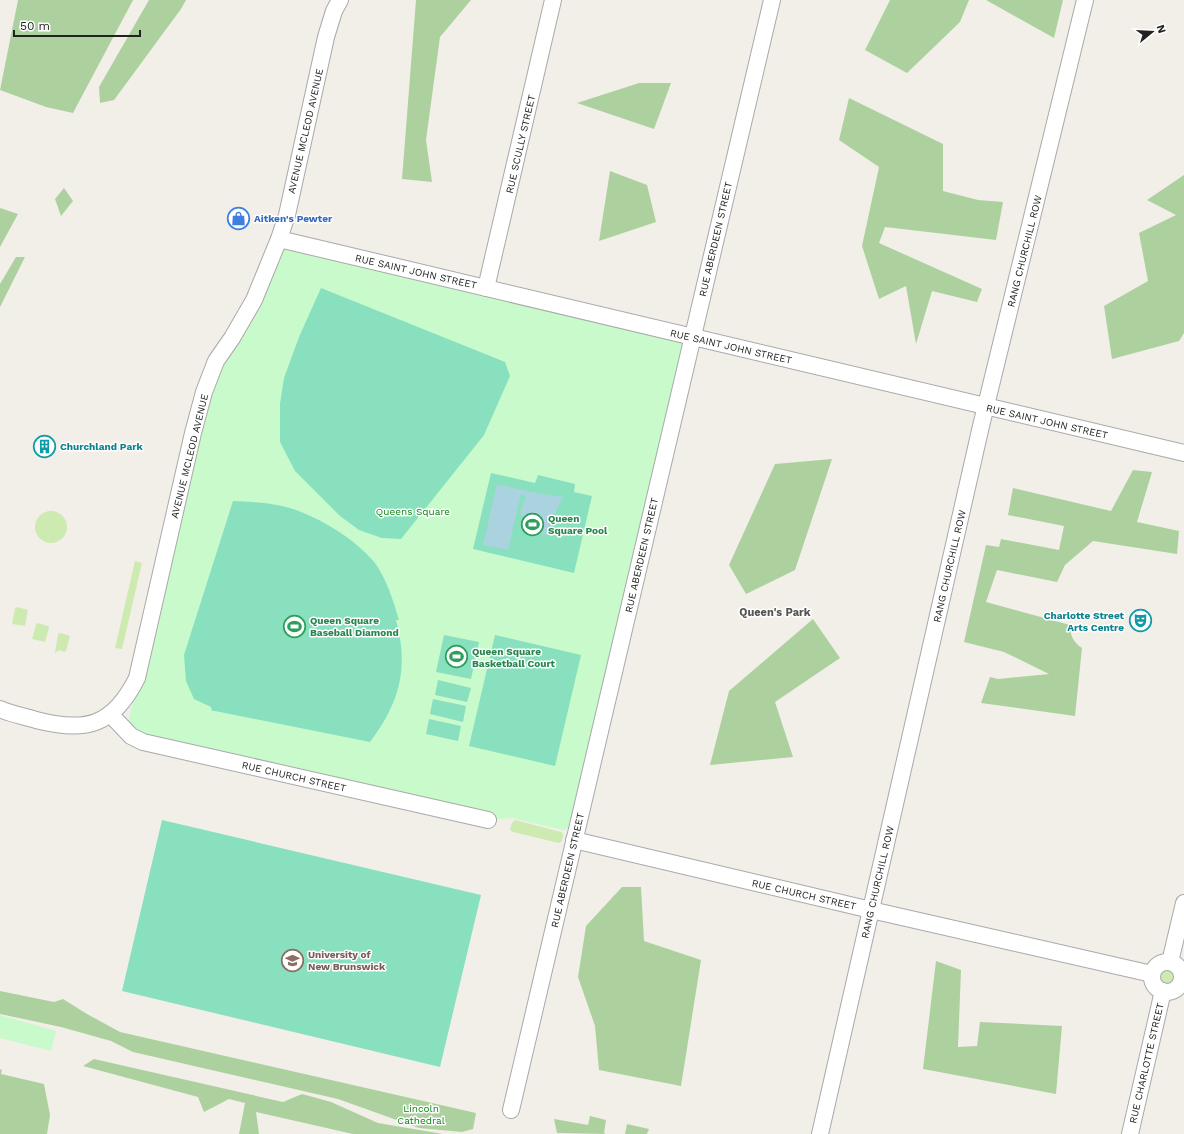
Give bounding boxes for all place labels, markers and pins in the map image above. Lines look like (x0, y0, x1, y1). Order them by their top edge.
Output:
shop icon: Aitken's Pewter (226, 205, 252, 231)
place label: Aitken's Pewter (254, 213, 333, 224)
building icon: Churchland Park (32, 433, 58, 459)
place label: Churchland Park (60, 441, 144, 452)
sports icon: Queen Square Pool (519, 511, 545, 537)
place label: Queen Square Pool (548, 513, 608, 536)
theatre icon: Charlotte Street Arts Centre (1127, 608, 1153, 634)
place label: Charlotte Street Arts Centre (1044, 610, 1125, 633)
sports icon: Queen Square Baseball Diamond (282, 613, 308, 639)
place label: Queen Square Baseball Diamond (310, 615, 399, 638)
sports icon: Queen Square Basketball Court (444, 644, 470, 670)
place label: Queen Square Basketball Court (472, 646, 556, 669)
school or university icon: University of New Brunswick (280, 947, 306, 973)
place label: University of New Brunswick (308, 949, 386, 972)

